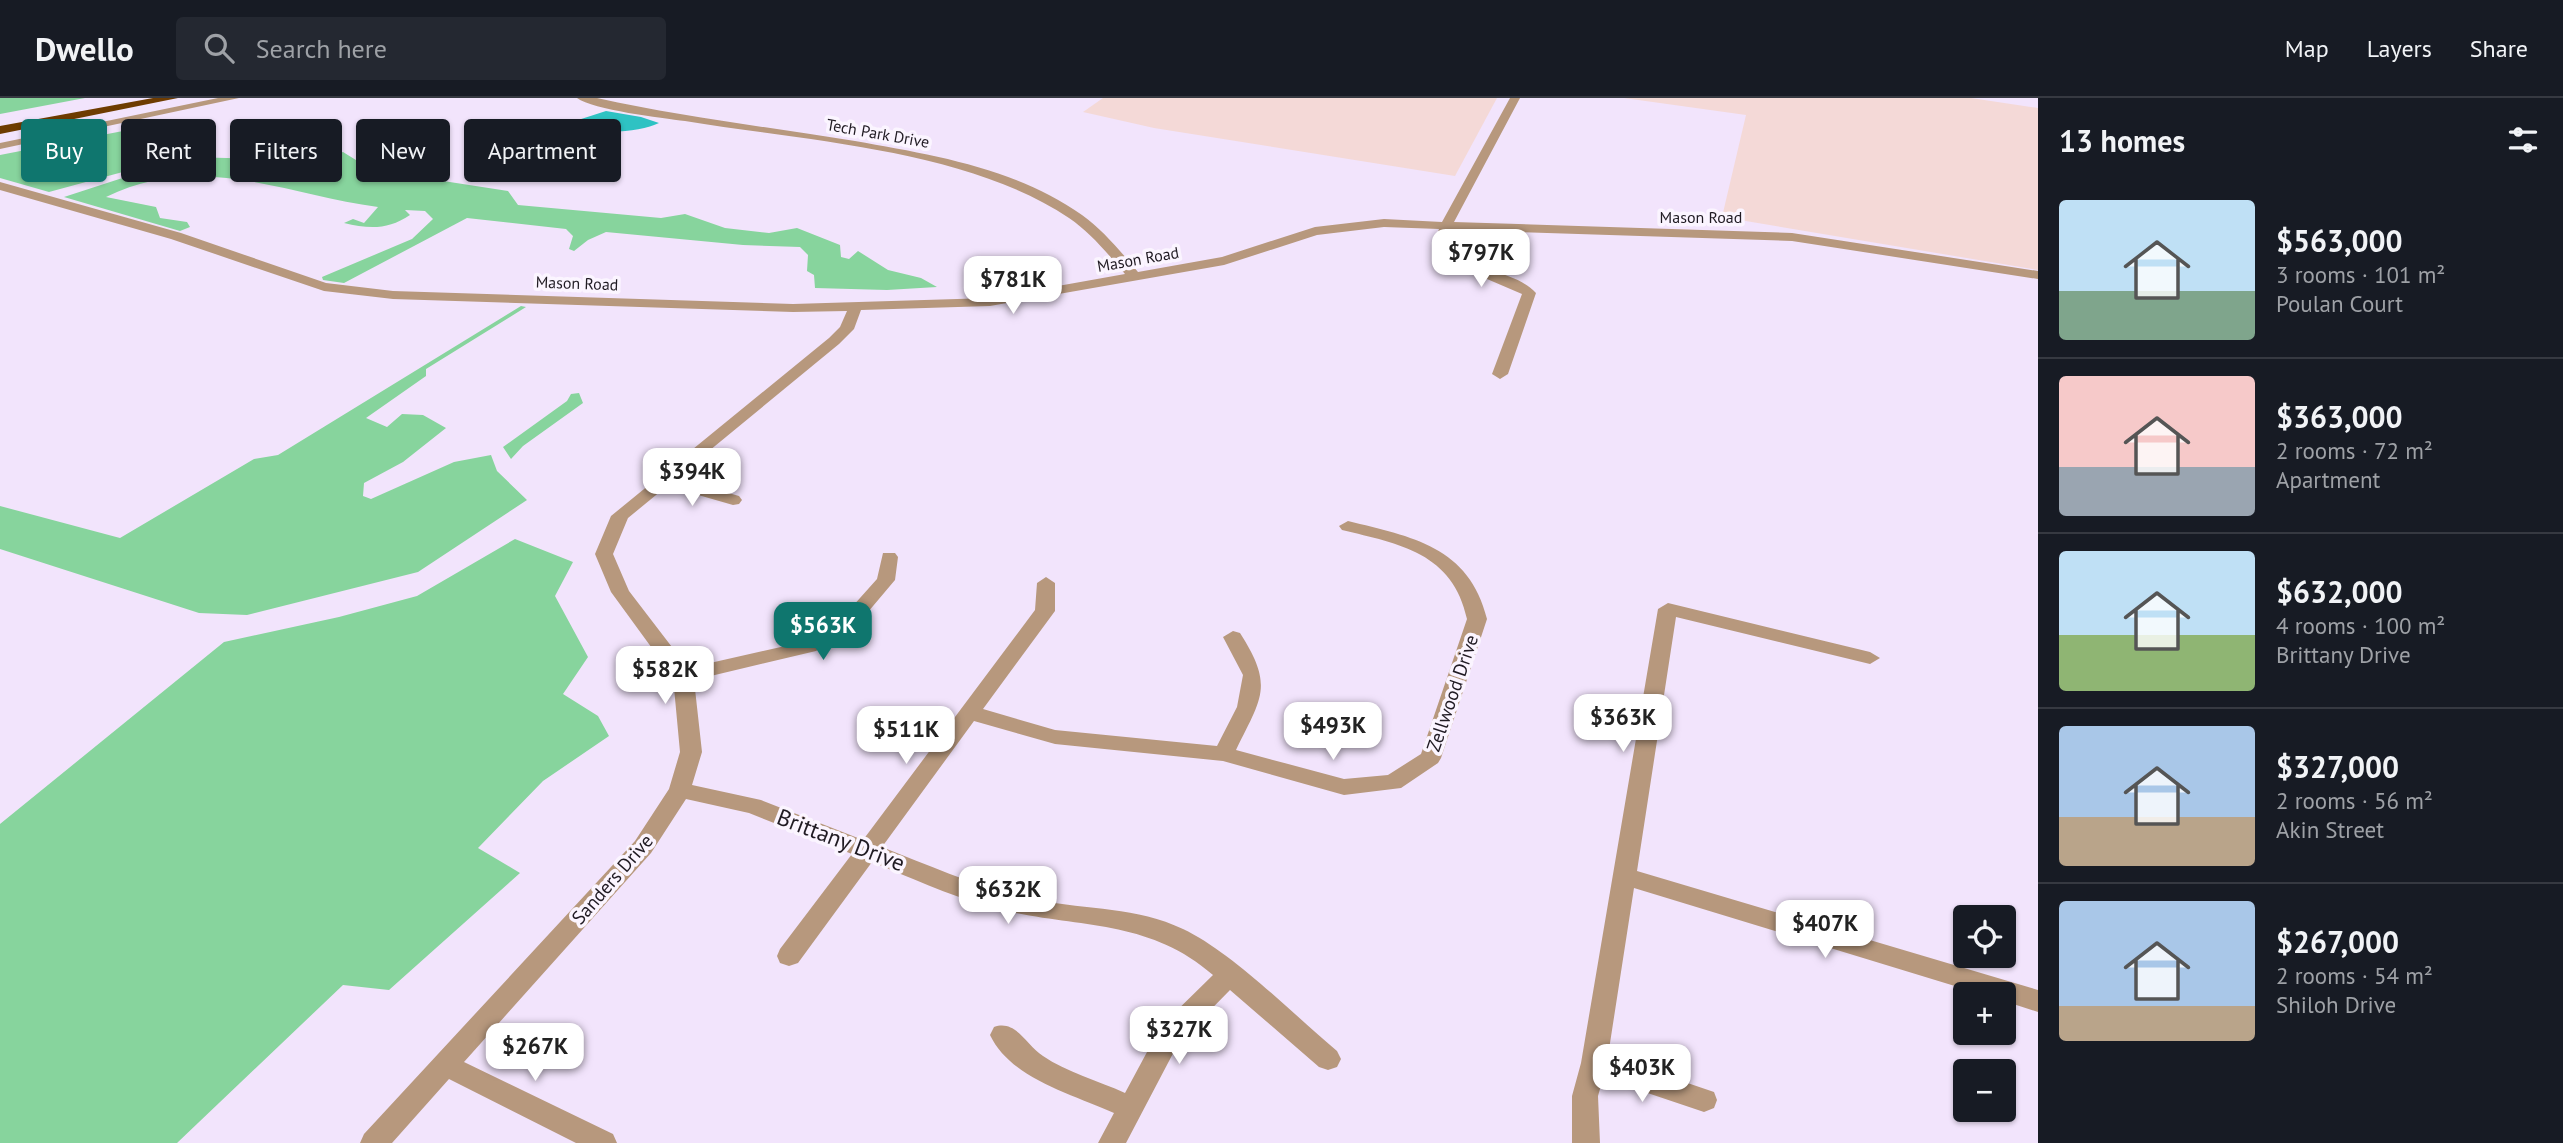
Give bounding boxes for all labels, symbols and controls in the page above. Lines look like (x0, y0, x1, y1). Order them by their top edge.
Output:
search box (176, 17, 666, 80)
text: Dwello (35, 27, 134, 70)
icon: search (200, 29, 238, 67)
text: Search here (256, 32, 387, 65)
text: Map (2285, 33, 2329, 64)
text: Layers (2367, 33, 2432, 64)
text: Share (2470, 33, 2528, 64)
street label: Tech Park Drive (825, 114, 931, 152)
chip: Buy (21, 119, 107, 182)
chip: Rent (121, 119, 216, 182)
chip: Filters (230, 119, 342, 182)
chip: New (356, 119, 450, 182)
chip: Apartment (464, 119, 621, 182)
text: 13 homes (2059, 121, 2185, 160)
icon: filters (2504, 121, 2542, 159)
street label: Mason Road (1660, 207, 1742, 227)
text: $563,000 (2276, 221, 2403, 260)
icon: home (2115, 228, 2199, 312)
pin: $797K (1432, 230, 1530, 289)
text: $797K (1448, 237, 1514, 266)
street label: Mason Road (1095, 242, 1181, 276)
pin: $781K (964, 256, 1062, 316)
text: 3 rooms · 101 m² (2276, 260, 2445, 289)
text: $781K (980, 264, 1046, 293)
street label: Mason Road (535, 272, 619, 294)
text: Poulan Court (2276, 289, 2403, 318)
text: $363,000 (2276, 397, 2403, 436)
icon: home (2115, 404, 2199, 488)
text: 2 rooms · 72 m² (2276, 436, 2433, 465)
pin: $394K (643, 448, 741, 508)
text: $394K (659, 456, 725, 485)
text: Apartment (2276, 465, 2380, 494)
text: $632,000 (2276, 572, 2403, 611)
icon: home (2115, 579, 2199, 663)
pin: $563K (774, 602, 872, 662)
text: $563K (790, 610, 856, 639)
text: 4 rooms · 100 m² (2276, 611, 2445, 640)
street label: Zellwood Drive (1421, 631, 1483, 755)
text: Brittany Drive (2276, 640, 2411, 669)
pin: $582K (616, 646, 714, 706)
text: $582K (632, 654, 698, 683)
pin: $363K (1574, 694, 1672, 754)
pin: $493K (1284, 702, 1382, 762)
text: $363K (1590, 702, 1656, 731)
pin: $511K (857, 706, 955, 766)
text: $493K (1300, 710, 1366, 739)
text: $511K (873, 714, 939, 743)
text: $327,000 (2276, 747, 2399, 786)
icon: home (2115, 754, 2199, 838)
text: 2 rooms · 56 m² (2276, 786, 2433, 815)
street label: Brittany Drive (773, 802, 909, 877)
text: Akin Street (2276, 815, 2384, 844)
street label: Sanders Drive (566, 829, 658, 929)
pin: $632K (959, 866, 1057, 926)
text: $632K (975, 874, 1041, 903)
pin: $407K (1776, 900, 1874, 960)
map controls (1953, 905, 2016, 1122)
button: locate (1953, 905, 2016, 968)
text: $407K (1792, 908, 1858, 937)
text: $267,000 (2276, 922, 2399, 961)
icon: home (2115, 929, 2199, 1013)
text: 2 rooms · 54 m² (2276, 961, 2433, 990)
button: + (1953, 982, 2016, 1045)
text: Shiloh Drive (2276, 990, 2396, 1019)
pin: $327K (1130, 1006, 1228, 1066)
text: $327K (1146, 1014, 1212, 1043)
pin: $267K (486, 1024, 584, 1083)
text: $267K (502, 1031, 568, 1060)
pin: $403K (1593, 1044, 1691, 1104)
text: $403K (1609, 1052, 1675, 1081)
button: − (1953, 1059, 2016, 1122)

